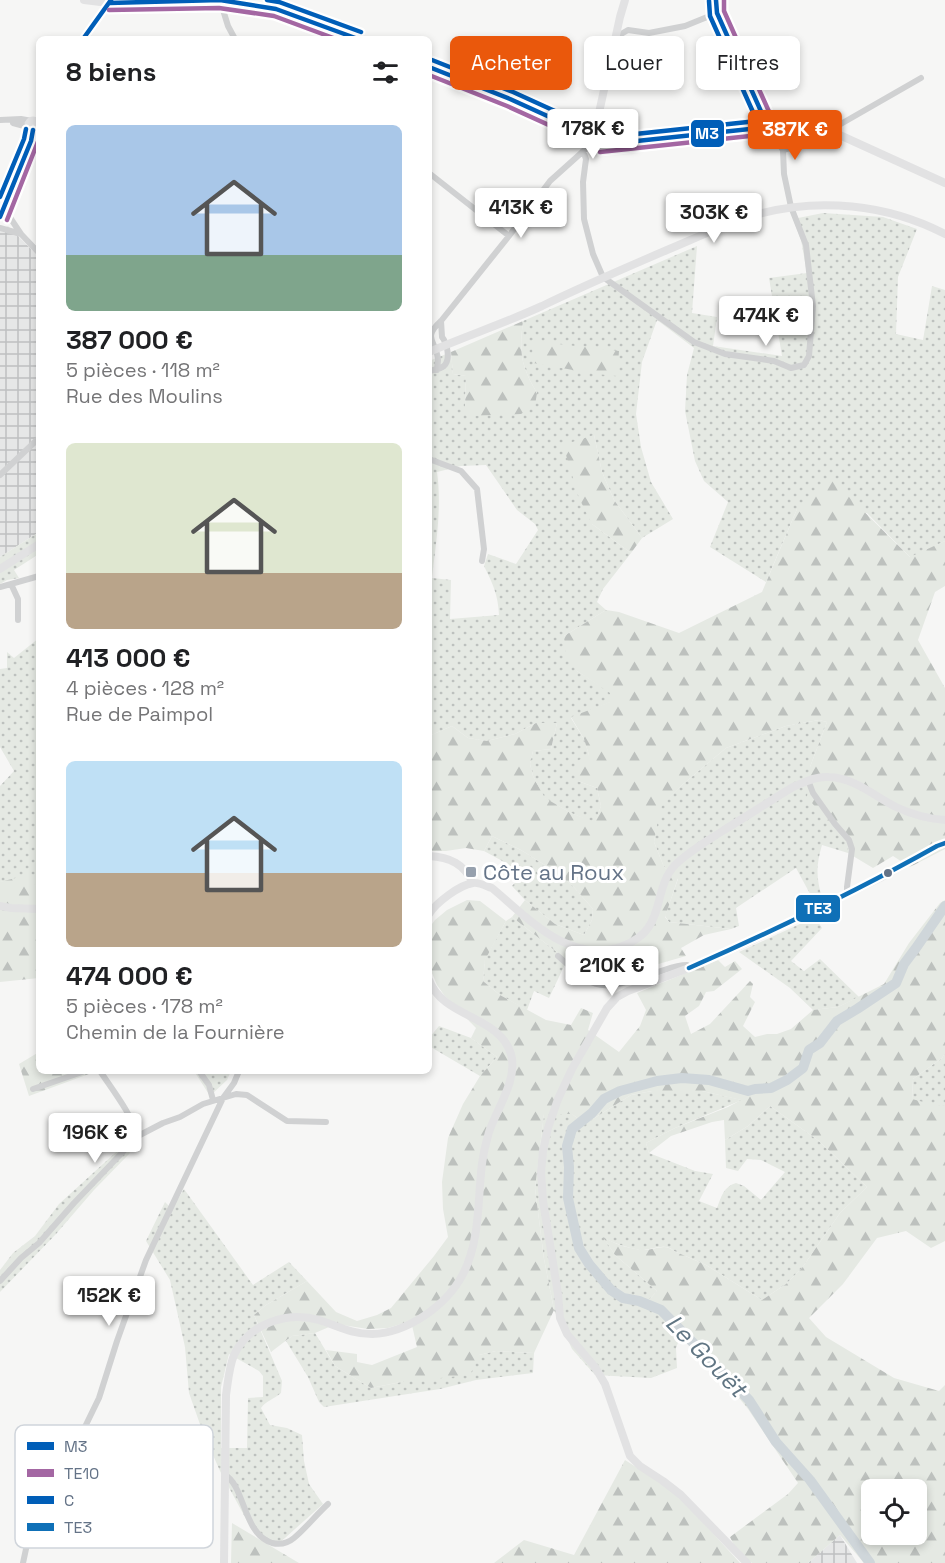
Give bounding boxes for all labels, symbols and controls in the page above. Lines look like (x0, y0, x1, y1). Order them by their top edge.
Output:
chip: Acheter (450, 36, 572, 90)
chip: Louer (584, 36, 684, 90)
chip: Filtres (696, 36, 800, 90)
text: 8 biens (66, 55, 156, 89)
icon: filters (369, 56, 402, 89)
pin: 178K € (544, 109, 642, 160)
pin: 387K € (746, 110, 844, 161)
text: 178K € (561, 115, 625, 141)
text: 387K € (762, 116, 828, 142)
line badge: M3 (690, 119, 725, 148)
text: M3 (695, 123, 719, 144)
icon: home (180, 164, 288, 272)
pin: 413K € (472, 188, 570, 239)
pin: 303K € (665, 193, 763, 244)
text: 413K € (489, 194, 553, 220)
text: 303K € (680, 199, 748, 225)
pin: 474K € (717, 296, 815, 347)
text: 474K € (733, 302, 799, 328)
text: 387 000 € (66, 323, 193, 357)
text: 5 pièces · 118 m² (66, 357, 220, 383)
text: Rue des Moulins (66, 383, 223, 409)
icon: home (180, 482, 288, 590)
text: 413 000 € (66, 641, 191, 675)
text: 4 pièces · 128 m² (66, 675, 224, 701)
text: Rue de Paimpol (66, 701, 213, 727)
icon: home (180, 800, 288, 908)
place label: Côte au Roux (483, 858, 624, 886)
marker: Côte au Roux (464, 865, 478, 879)
unlabelled marker (882, 867, 894, 879)
line badge: TE3 (795, 894, 841, 923)
text: TE3 (804, 898, 832, 919)
pin: 210K € (563, 946, 661, 997)
text: 210K € (579, 952, 645, 978)
text: 474 000 € (66, 959, 193, 993)
text: 5 pièces · 178 m² (66, 993, 223, 1019)
text: Chemin de la Fournière (66, 1019, 285, 1045)
pin: 196K € (46, 1113, 144, 1164)
text: 196K € (63, 1119, 127, 1145)
pin: 152K € (60, 1276, 158, 1327)
text: 152K € (77, 1282, 141, 1308)
water label: Le Gouët (659, 1308, 755, 1405)
legend (15, 1425, 213, 1548)
text: M3 (64, 1436, 88, 1457)
text: TE10 (64, 1463, 99, 1484)
map controls (861, 1479, 927, 1545)
button: locate (861, 1479, 927, 1545)
text: C (64, 1490, 74, 1511)
text: TE3 (64, 1517, 92, 1538)

